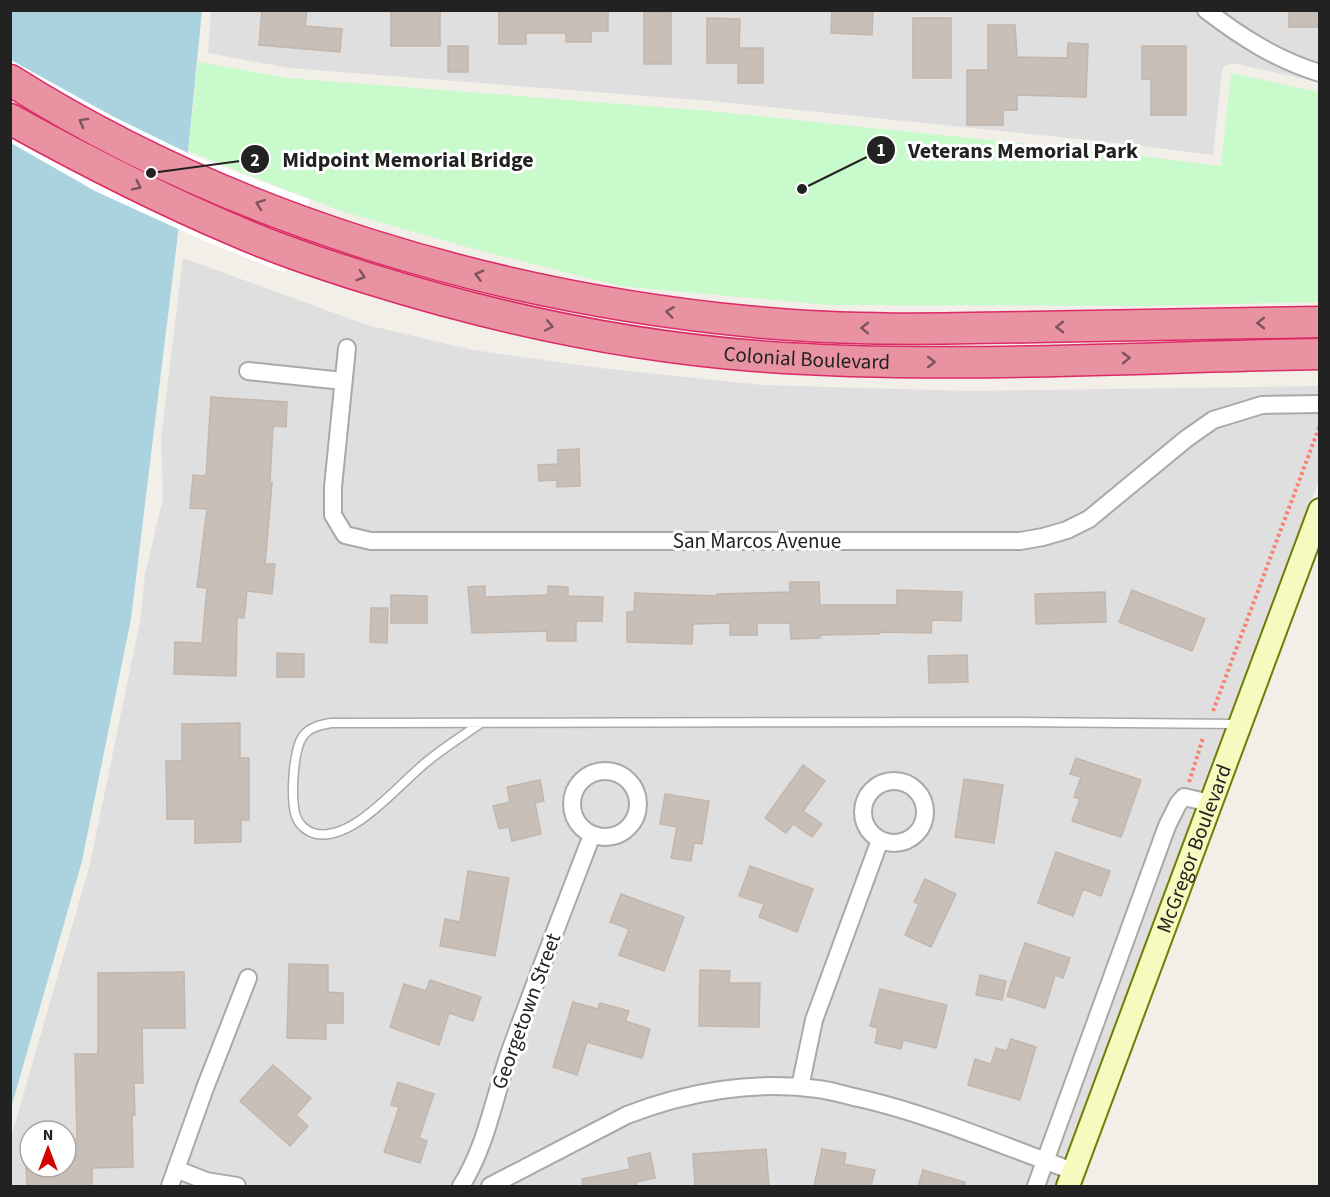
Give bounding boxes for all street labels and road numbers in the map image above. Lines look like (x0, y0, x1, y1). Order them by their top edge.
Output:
street label: Colonial Boulevard (722, 338, 890, 377)
street label: San Marcos Avenue (673, 526, 841, 556)
street label: McGregor Boulevard (1149, 760, 1239, 937)
street label: Georgetown Street (484, 929, 568, 1093)

